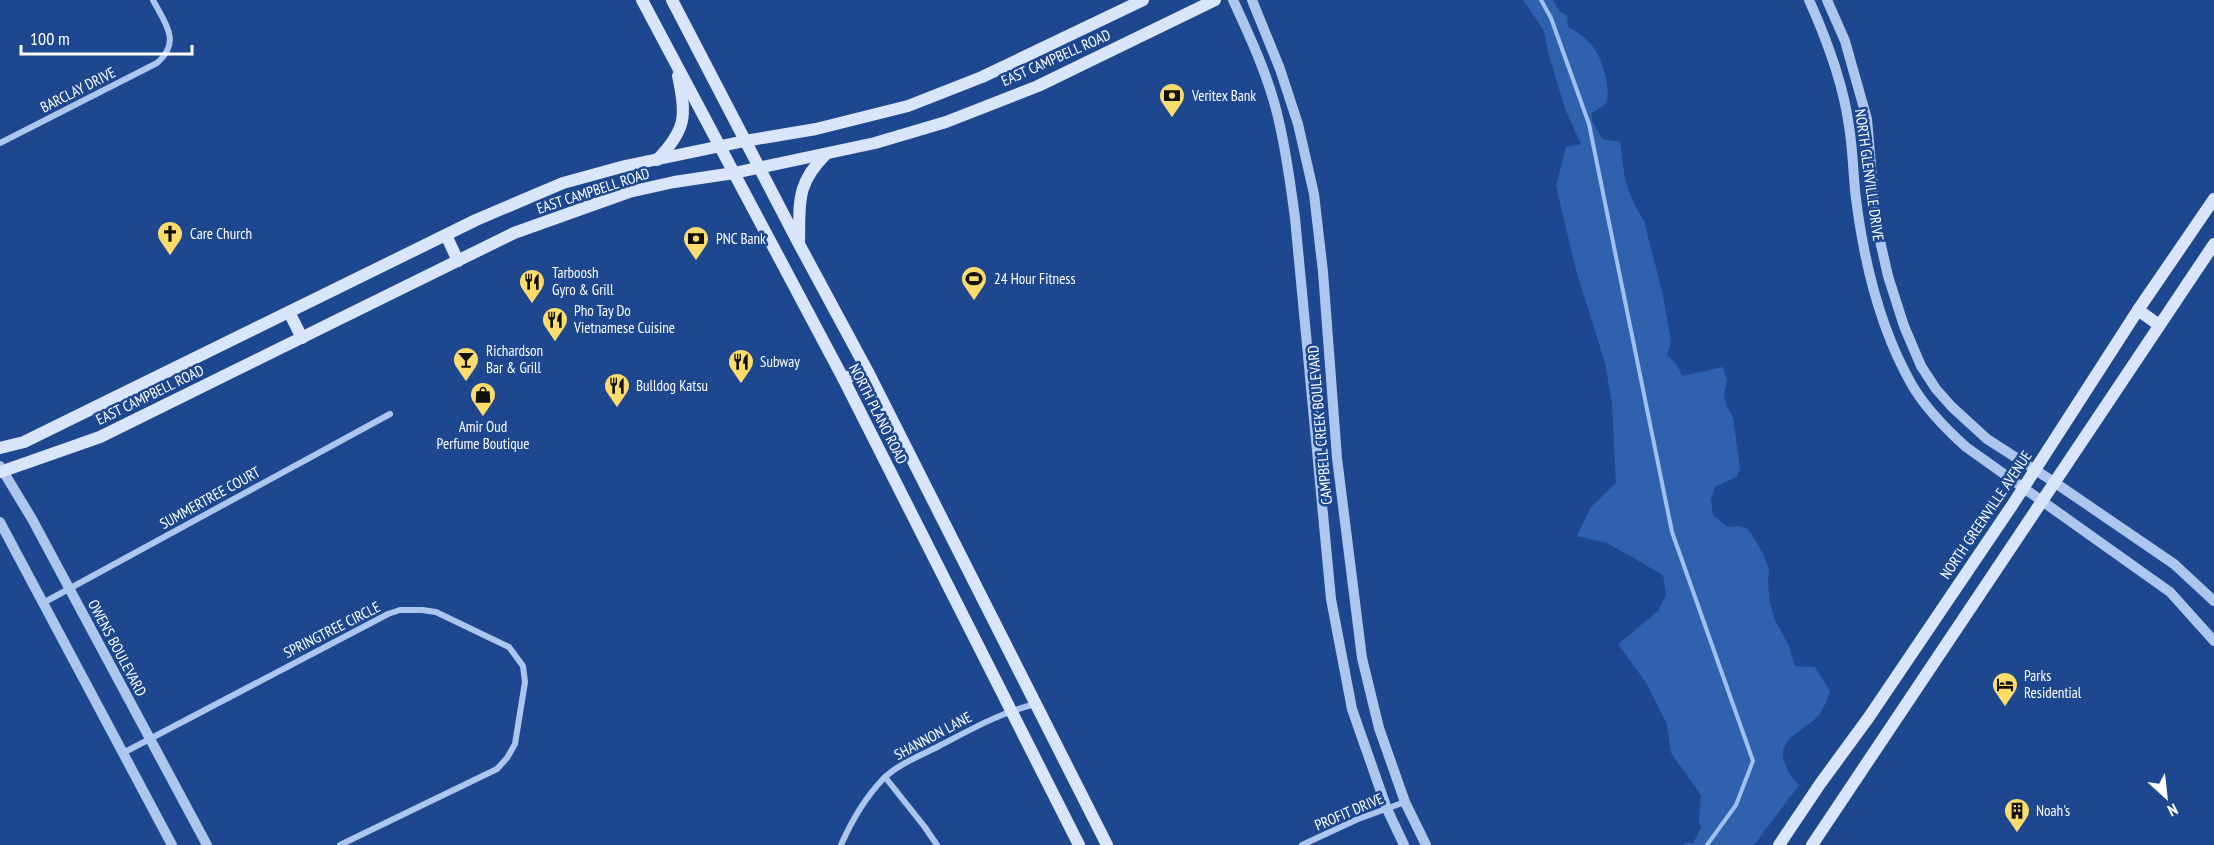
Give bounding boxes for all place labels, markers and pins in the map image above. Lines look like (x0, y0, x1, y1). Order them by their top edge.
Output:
bank icon: Veritex Bank (1157, 81, 1187, 119)
place label: Veritex Bank (1191, 86, 1256, 105)
church icon: Care Church (155, 219, 185, 257)
place label: Care Church (190, 224, 252, 243)
bank icon: PNC Bank (681, 224, 711, 262)
place label: PNC Bank (716, 229, 766, 248)
place label: Tarboosh Gyro & Grill (552, 263, 614, 299)
sports icon: 24 Hour Fitness (959, 264, 989, 302)
restaurant icon: Tarboosh Gyro & Grill (517, 267, 547, 305)
place label: 24 Hour Fitness (994, 269, 1076, 288)
place label: Pho Tay Do Vietnamese Cuisine (573, 301, 675, 337)
restaurant icon: Pho Tay Do Vietnamese Cuisine (540, 305, 570, 343)
place label: Richardson Bar & Grill (486, 341, 543, 377)
bar icon: Richardson Bar & Grill (451, 345, 481, 383)
restaurant icon: Subway (726, 347, 756, 385)
place label: Subway (760, 352, 800, 371)
restaurant icon: Bulldog Katsu (602, 371, 632, 409)
place label: Bulldog Katsu (636, 376, 708, 395)
shop icon: Amir Oud Perfume Boutique (468, 380, 498, 418)
place label: Amir Oud Perfume Boutique (437, 417, 529, 453)
place label: Parks Residential (2024, 666, 2082, 702)
hotel icon: Parks Residential (1990, 670, 2020, 708)
building icon: Noah's (2002, 796, 2032, 834)
place label: Noah's (2036, 801, 2070, 820)

